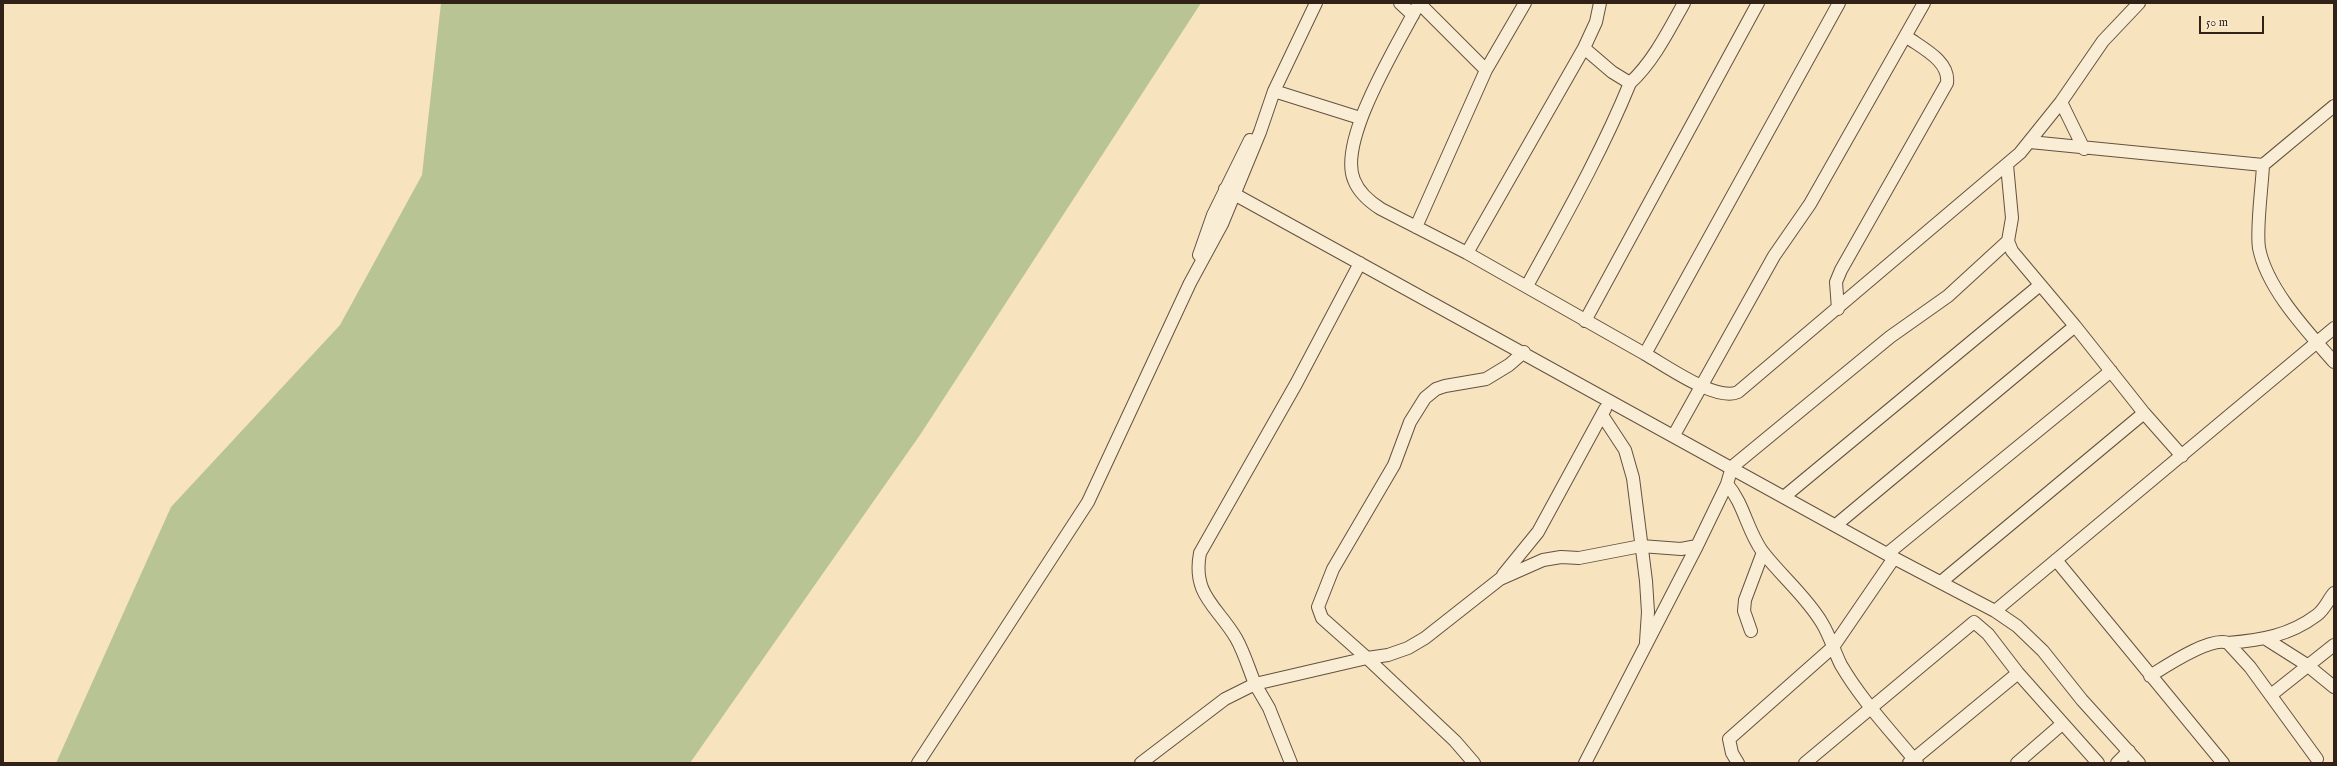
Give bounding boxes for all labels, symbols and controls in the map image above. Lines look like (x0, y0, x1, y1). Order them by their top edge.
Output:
scale bar (2201, 8, 2266, 34)
text: 50 m (2206, 15, 2228, 30)

